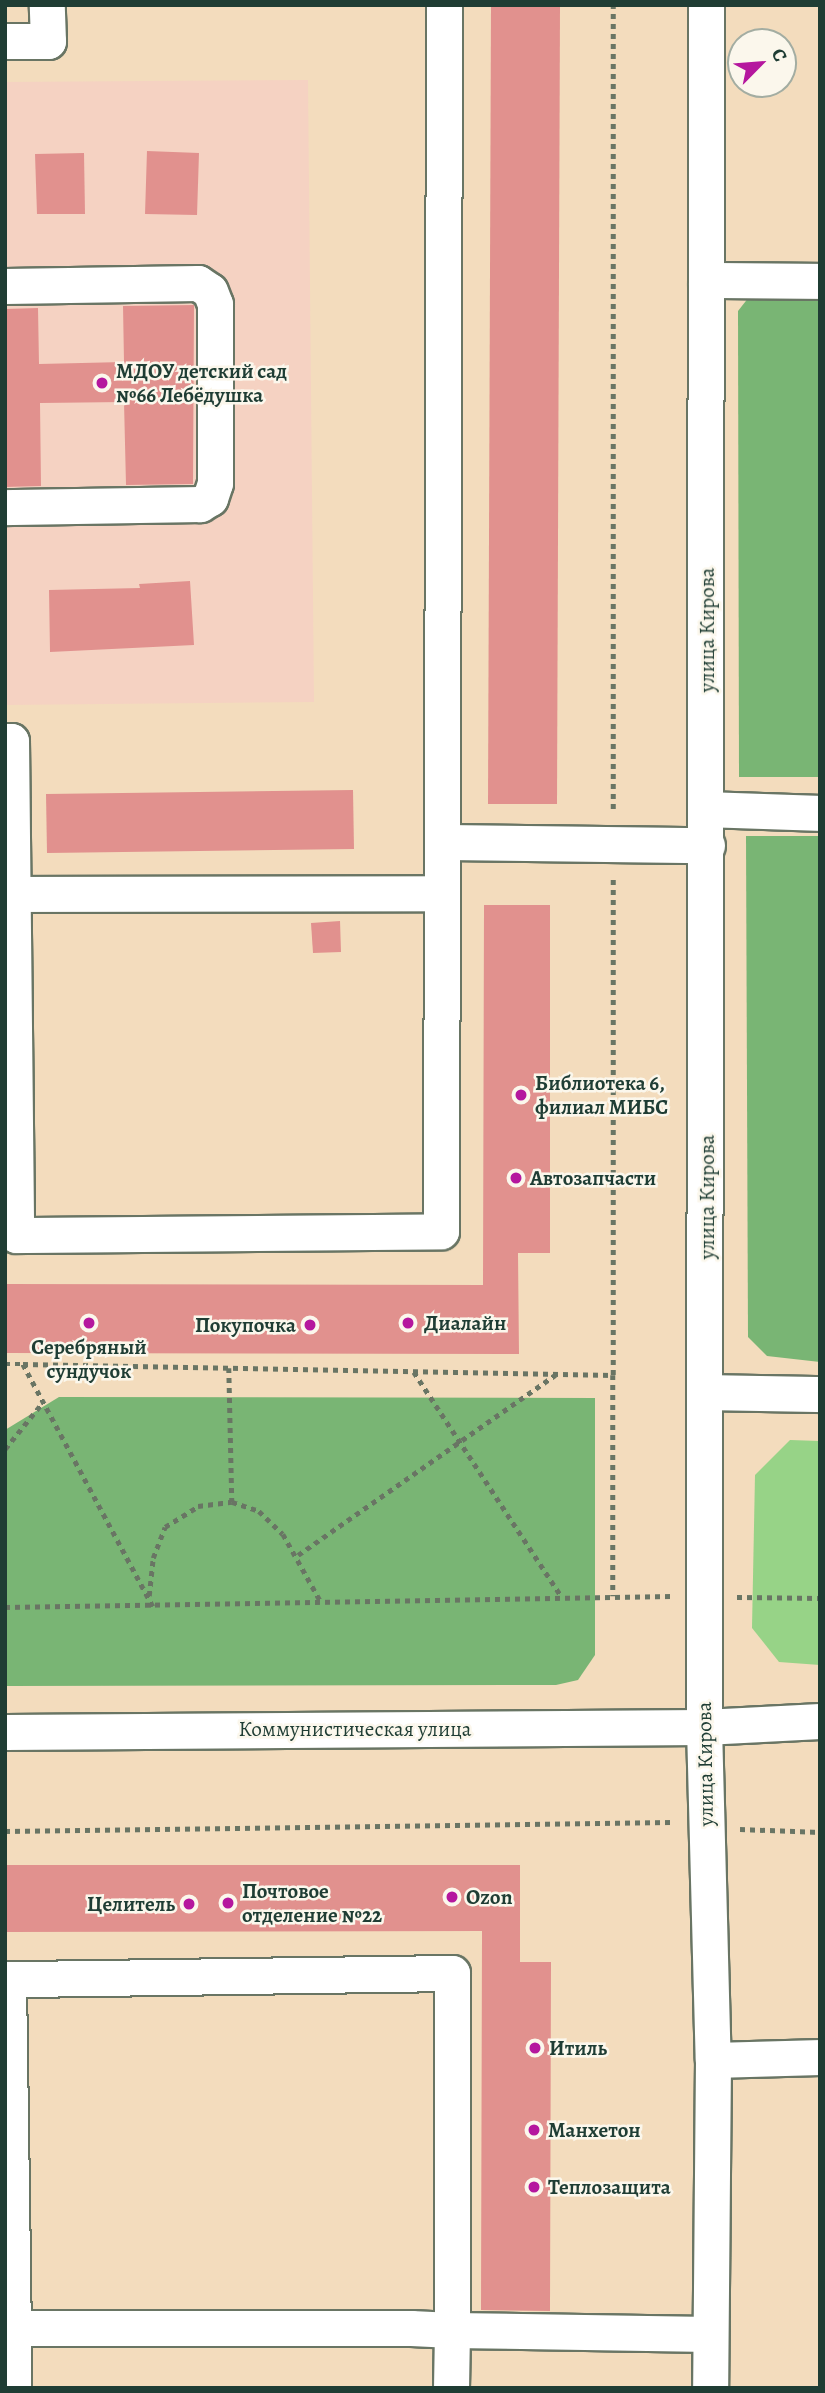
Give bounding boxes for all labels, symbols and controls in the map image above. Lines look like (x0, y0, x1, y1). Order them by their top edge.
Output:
north arrow (727, 28, 797, 98)
text: С (765, 44, 793, 66)
place label: МДОУ детский сад №66 Лебёдушка (116, 358, 287, 408)
marker: МДОУ детский сад №66 Лебёдушка (94, 375, 110, 391)
street label: улица Кирова (694, 568, 720, 692)
place label: Библиотека 6, филиал МИБС (535, 1070, 668, 1120)
marker: Библиотека 6, филиал МИБС (513, 1087, 529, 1103)
street label: улица Кирова (694, 1135, 720, 1259)
place label: Автозапчасти (530, 1165, 656, 1191)
marker: Автозапчасти (508, 1170, 524, 1186)
place label: Диалайн (424, 1310, 506, 1336)
place label: Покупочка (195, 1312, 296, 1338)
marker: Диалайн (398, 1313, 418, 1333)
marker: Серебряный сундучок (81, 1315, 97, 1331)
marker: Покупочка (302, 1317, 318, 1333)
place label: Серебряный сундучок (31, 1334, 147, 1384)
street label: улица Кирова (691, 1701, 719, 1827)
street label: Коммунистическая улица (238, 1716, 472, 1742)
place label: Почтовое отделение №22 (242, 1878, 382, 1928)
place label: Ozon (466, 1884, 512, 1910)
marker: Ozon (444, 1889, 460, 1905)
place label: Целитель (87, 1891, 175, 1917)
marker: Почтовое отделение №22 (220, 1895, 236, 1911)
marker: Целитель (181, 1896, 197, 1912)
place label: Итиль (549, 2035, 607, 2061)
marker: Итиль (527, 2040, 543, 2056)
place label: Манхетон (548, 2117, 641, 2143)
marker: Манхетон (526, 2122, 542, 2138)
place label: Теплозащита (548, 2174, 671, 2200)
marker: Теплозащита (526, 2179, 542, 2195)

